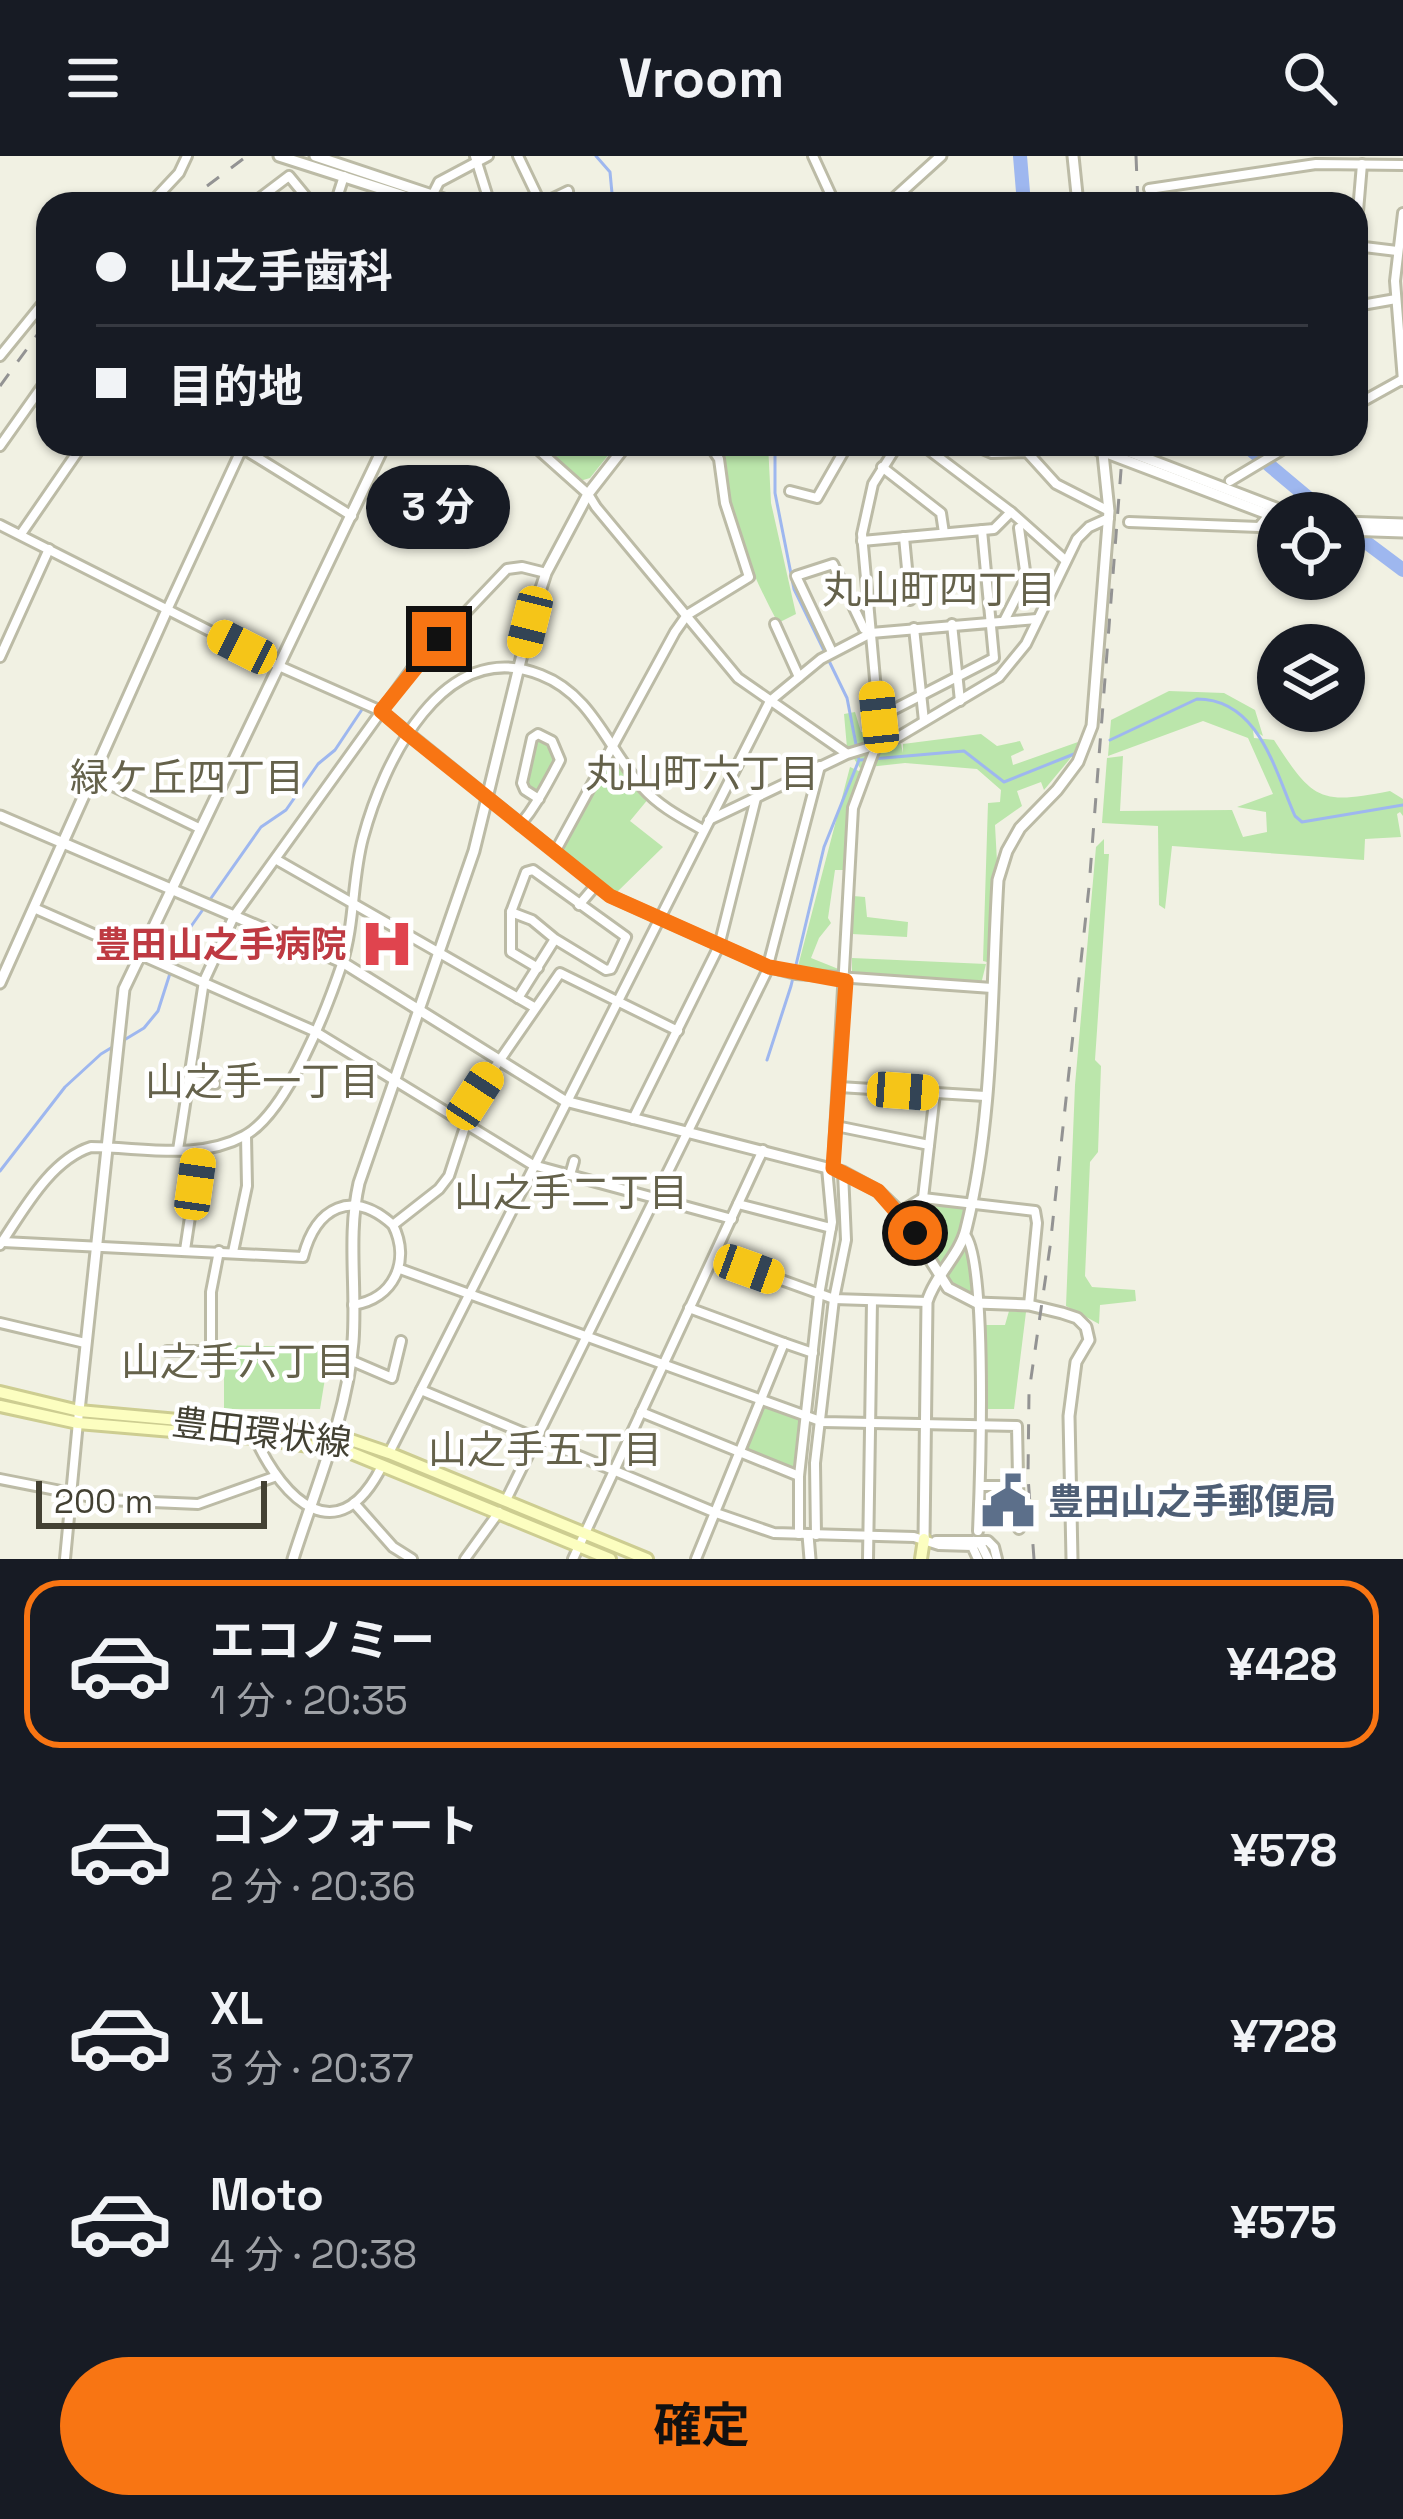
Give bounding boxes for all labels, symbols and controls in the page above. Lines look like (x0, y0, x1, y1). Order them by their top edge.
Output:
text: Vroom (619, 44, 784, 113)
icon: menu (60, 45, 126, 111)
icon: search (1277, 45, 1343, 111)
text: 山之手歯科 (168, 243, 393, 300)
text: 目的地 (168, 358, 303, 415)
callout: 3 分 (367, 465, 511, 549)
text: 3 分 (402, 482, 474, 531)
map controls (1257, 492, 1365, 732)
button: locate (1257, 492, 1365, 600)
district label: 丸山町四丁目 (822, 565, 1056, 614)
car (504, 583, 556, 661)
route end (412, 612, 466, 666)
car (202, 615, 282, 679)
button: layers (1257, 624, 1365, 732)
car (857, 679, 901, 755)
district label: 丸山町六丁目 (585, 749, 819, 798)
district label: 緑ケ丘四丁目 (70, 753, 304, 802)
hospital icon: 豊田山之手病院 (358, 915, 416, 973)
place label: 豊田山之手病院 (95, 922, 347, 968)
car (440, 1056, 510, 1136)
district label: 山之手一丁目 (145, 1057, 379, 1106)
car (866, 1071, 940, 1111)
car (172, 1146, 218, 1222)
district label: 山之手二丁目 (454, 1168, 688, 1217)
route start (888, 1206, 942, 1260)
car (709, 1240, 789, 1298)
district label: 山之手六丁目 (121, 1337, 355, 1386)
street label: 豊田環状線 (170, 1399, 354, 1467)
district label: 山之手五丁目 (428, 1425, 662, 1474)
public building icon: 豊田山之手郵便局 (979, 1472, 1037, 1530)
scale bar (36, 1475, 267, 1528)
place label: 豊田山之手郵便局 (1048, 1479, 1336, 1525)
text: 200 m (54, 1481, 153, 1523)
icon: car (66, 1610, 174, 1718)
text: エコノミー (210, 1612, 435, 1669)
text: ¥428 (1227, 1636, 1337, 1693)
text: 1 分 · 20:35 (210, 1676, 408, 1725)
icon: car (66, 1796, 174, 1904)
text: コンフォート (210, 1798, 479, 1855)
text: ¥578 (1231, 1822, 1337, 1879)
text: 2 分 · 20:36 (210, 1862, 416, 1911)
text: XL (210, 1980, 263, 2037)
icon: car (66, 1982, 174, 2090)
text: ¥728 (1231, 2008, 1337, 2065)
text: 3 分 · 20:37 (210, 2044, 414, 2093)
text: Moto (210, 2166, 324, 2223)
icon: car (66, 2168, 174, 2276)
text: ¥575 (1231, 2194, 1337, 2251)
text: 4 分 · 20:38 (210, 2230, 417, 2279)
button: 確定 (60, 2357, 1343, 2495)

